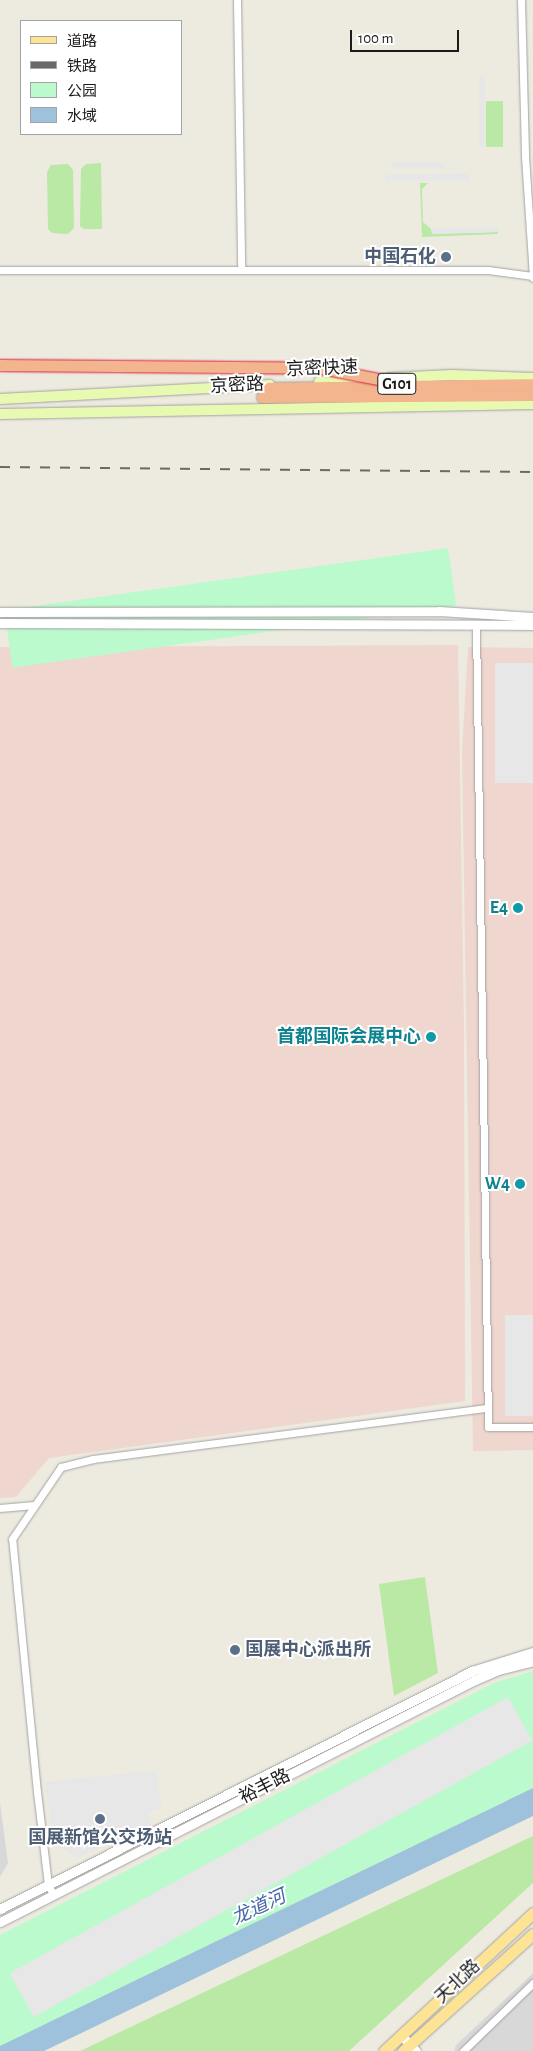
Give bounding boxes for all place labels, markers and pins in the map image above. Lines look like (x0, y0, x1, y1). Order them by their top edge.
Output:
place label: 中国石化 (364, 246, 436, 268)
marker: 中国石化 (440, 251, 452, 263)
place label: E4 (490, 897, 508, 919)
marker: E4 (512, 902, 524, 914)
place label: 首都国际会展中心 (277, 1026, 421, 1048)
marker: 首都国际会展中心 (425, 1031, 437, 1043)
place label: W4 (485, 1173, 510, 1195)
marker: W4 (514, 1178, 526, 1190)
place label: 国展中心派出所 (245, 1639, 371, 1661)
marker: 国展中心派出所 (229, 1644, 241, 1656)
marker: 国展新馆公交场站 (94, 1813, 106, 1825)
place label: 国展新馆公交场站 (28, 1827, 172, 1849)

